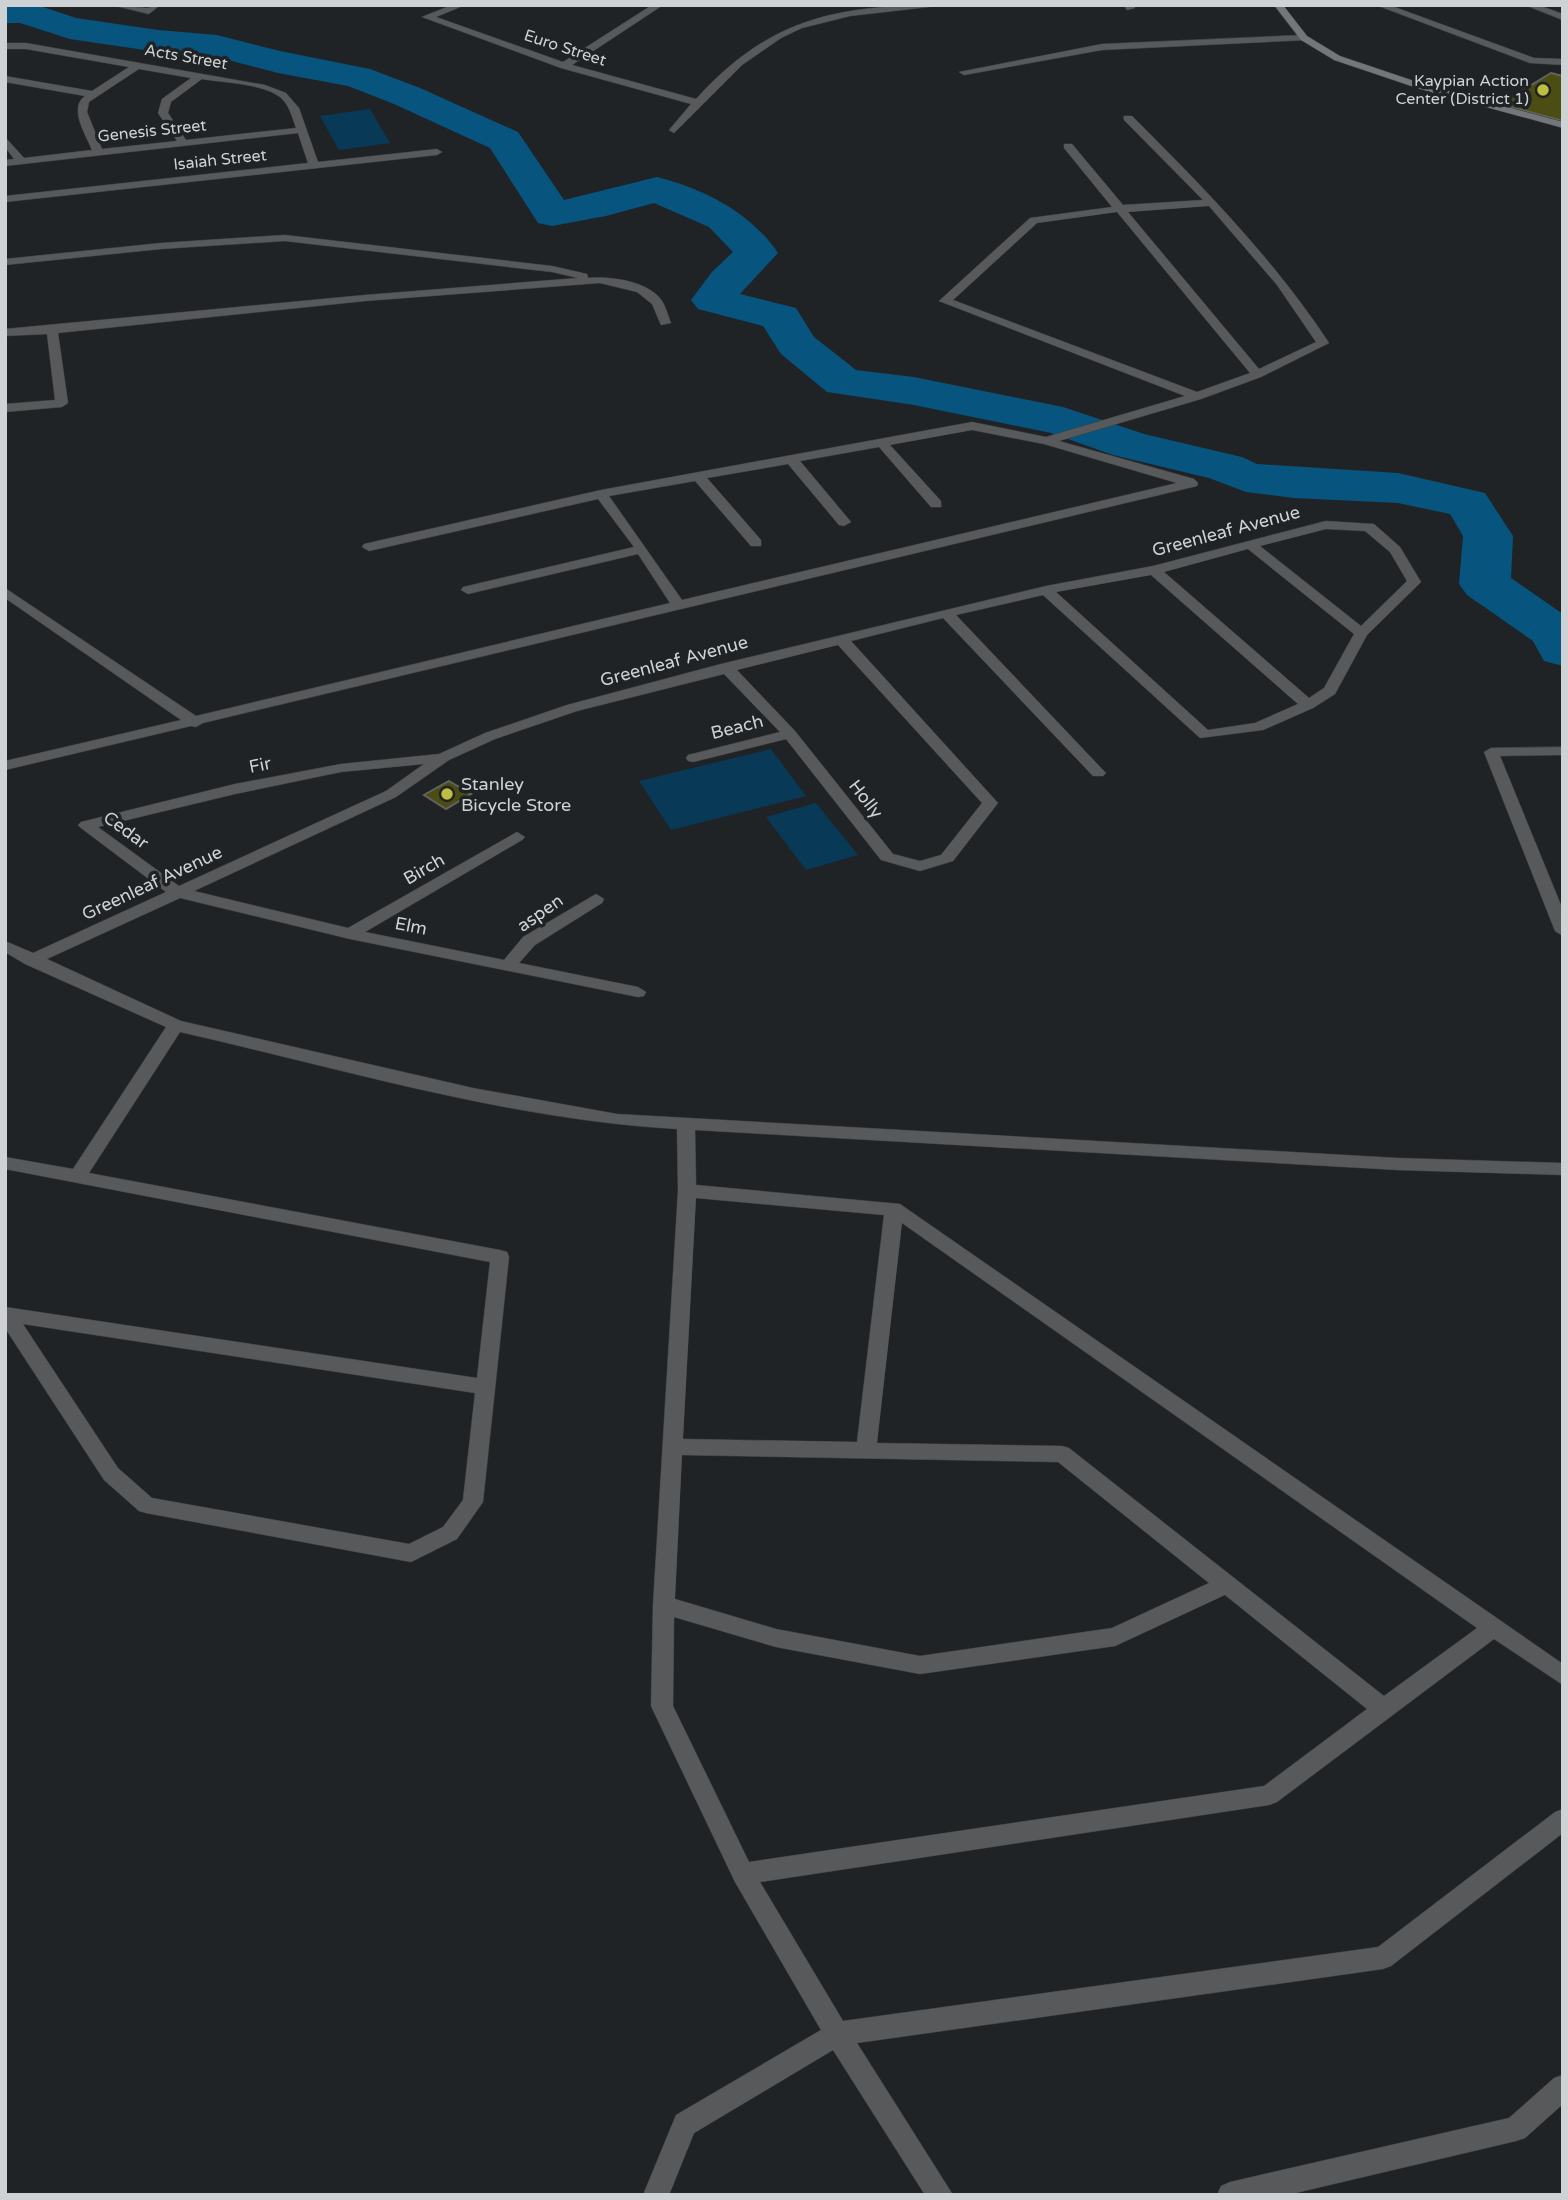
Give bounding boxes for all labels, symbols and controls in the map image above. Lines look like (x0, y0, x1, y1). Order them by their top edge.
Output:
street label: Euro Street (521, 25, 609, 71)
street label: Acts Street (143, 40, 229, 74)
place label: Kaypian Action Center (District 1) (1395, 71, 1529, 109)
marker: Kaypian Action Center (District 1) (1535, 82, 1551, 98)
street label: Genesis Street (97, 115, 207, 147)
street label: Isaiah Street (172, 145, 268, 175)
street label: Greenleaf Avenue (1150, 501, 1302, 561)
street label: Greenleaf Avenue (598, 631, 750, 691)
street label: Beach (709, 710, 765, 744)
street label: Fir (247, 752, 273, 778)
place label: Stanley Bicycle Store (461, 773, 571, 816)
street label: Holly (844, 775, 888, 823)
marker: Stanley Bicycle Store (439, 786, 455, 802)
street label: Cedar (99, 806, 153, 854)
street label: Greenleaf Avenue (78, 841, 226, 925)
street label: Birch (399, 848, 449, 890)
street label: aspen (513, 889, 567, 937)
street label: Elm (393, 912, 429, 940)

